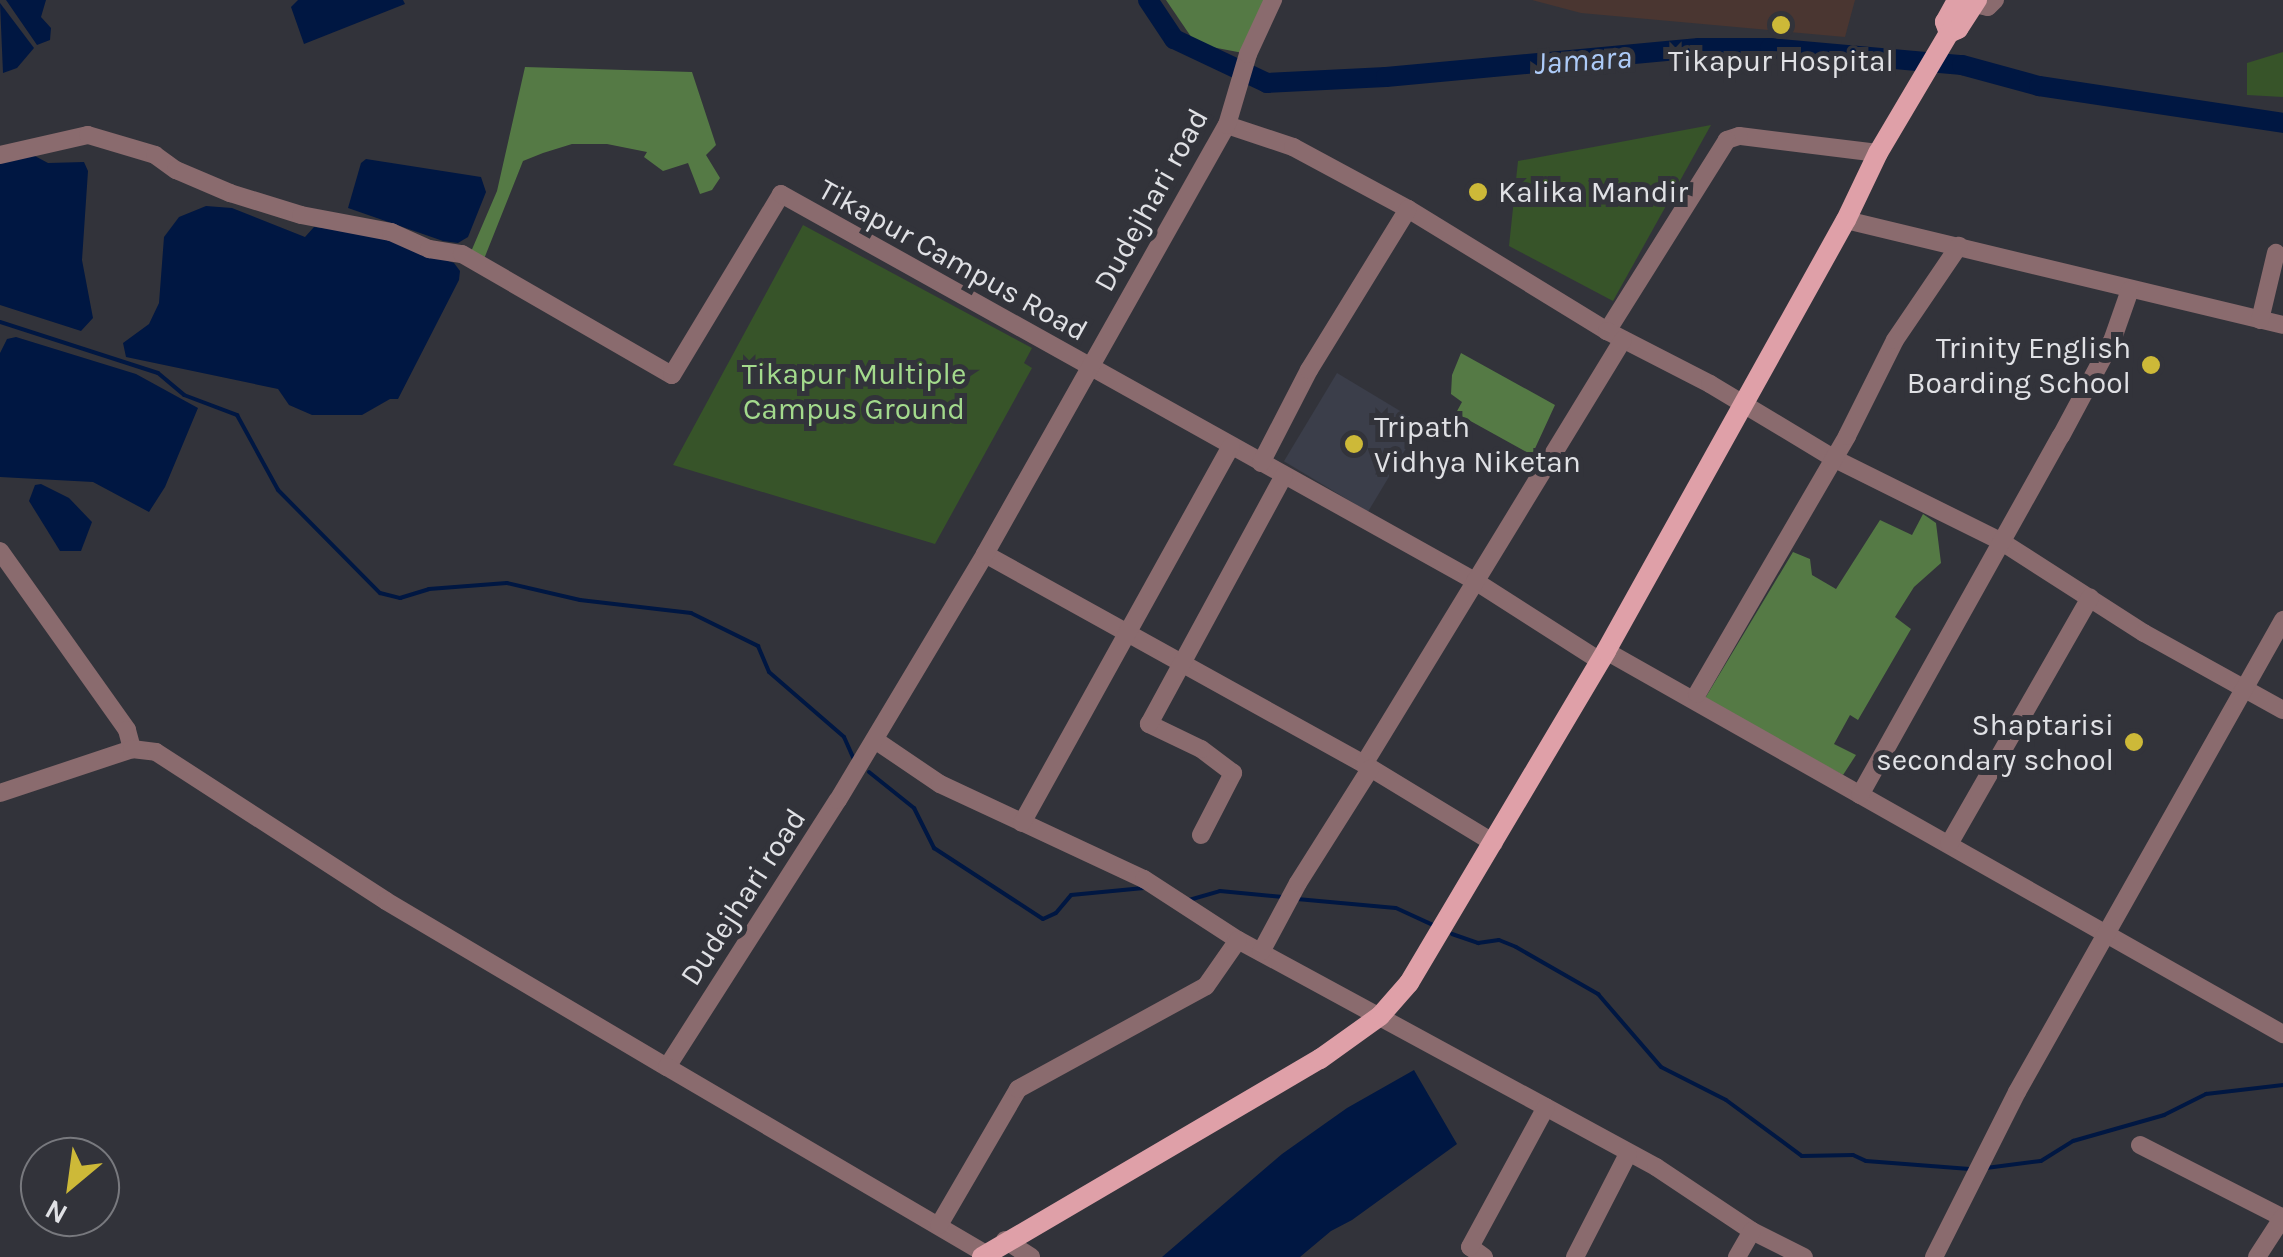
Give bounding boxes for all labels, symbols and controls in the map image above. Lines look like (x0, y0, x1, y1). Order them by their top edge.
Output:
marker: Tikapur Hospital (1768, 12, 1794, 38)
water label: Jamara (1533, 38, 1633, 84)
place label: Tikapur Hospital (1668, 43, 1894, 79)
street label: Dudejhari road (1086, 102, 1216, 298)
street label: Tikapur Campus Road (812, 171, 1094, 349)
place label: Kalika Mandir (1498, 174, 1688, 210)
marker: Kalika Mandir (1467, 181, 1489, 203)
place label: Trinity English Boarding School (1907, 330, 2131, 400)
marker: Trinity English Boarding School (2140, 354, 2162, 376)
park label: Tikapur Multiple Campus Ground (742, 356, 966, 426)
place label: Tripath Vidhya Niketan (1374, 409, 1581, 480)
marker: Tripath Vidhya Niketan (1343, 433, 1365, 455)
place label: Shaptarisi secondary school (1876, 707, 2114, 778)
marker: Shaptarisi secondary school (2123, 731, 2145, 753)
street label: Dudejhari road (672, 802, 814, 992)
north arrow (20, 1137, 120, 1237)
text: N (39, 1193, 73, 1231)

